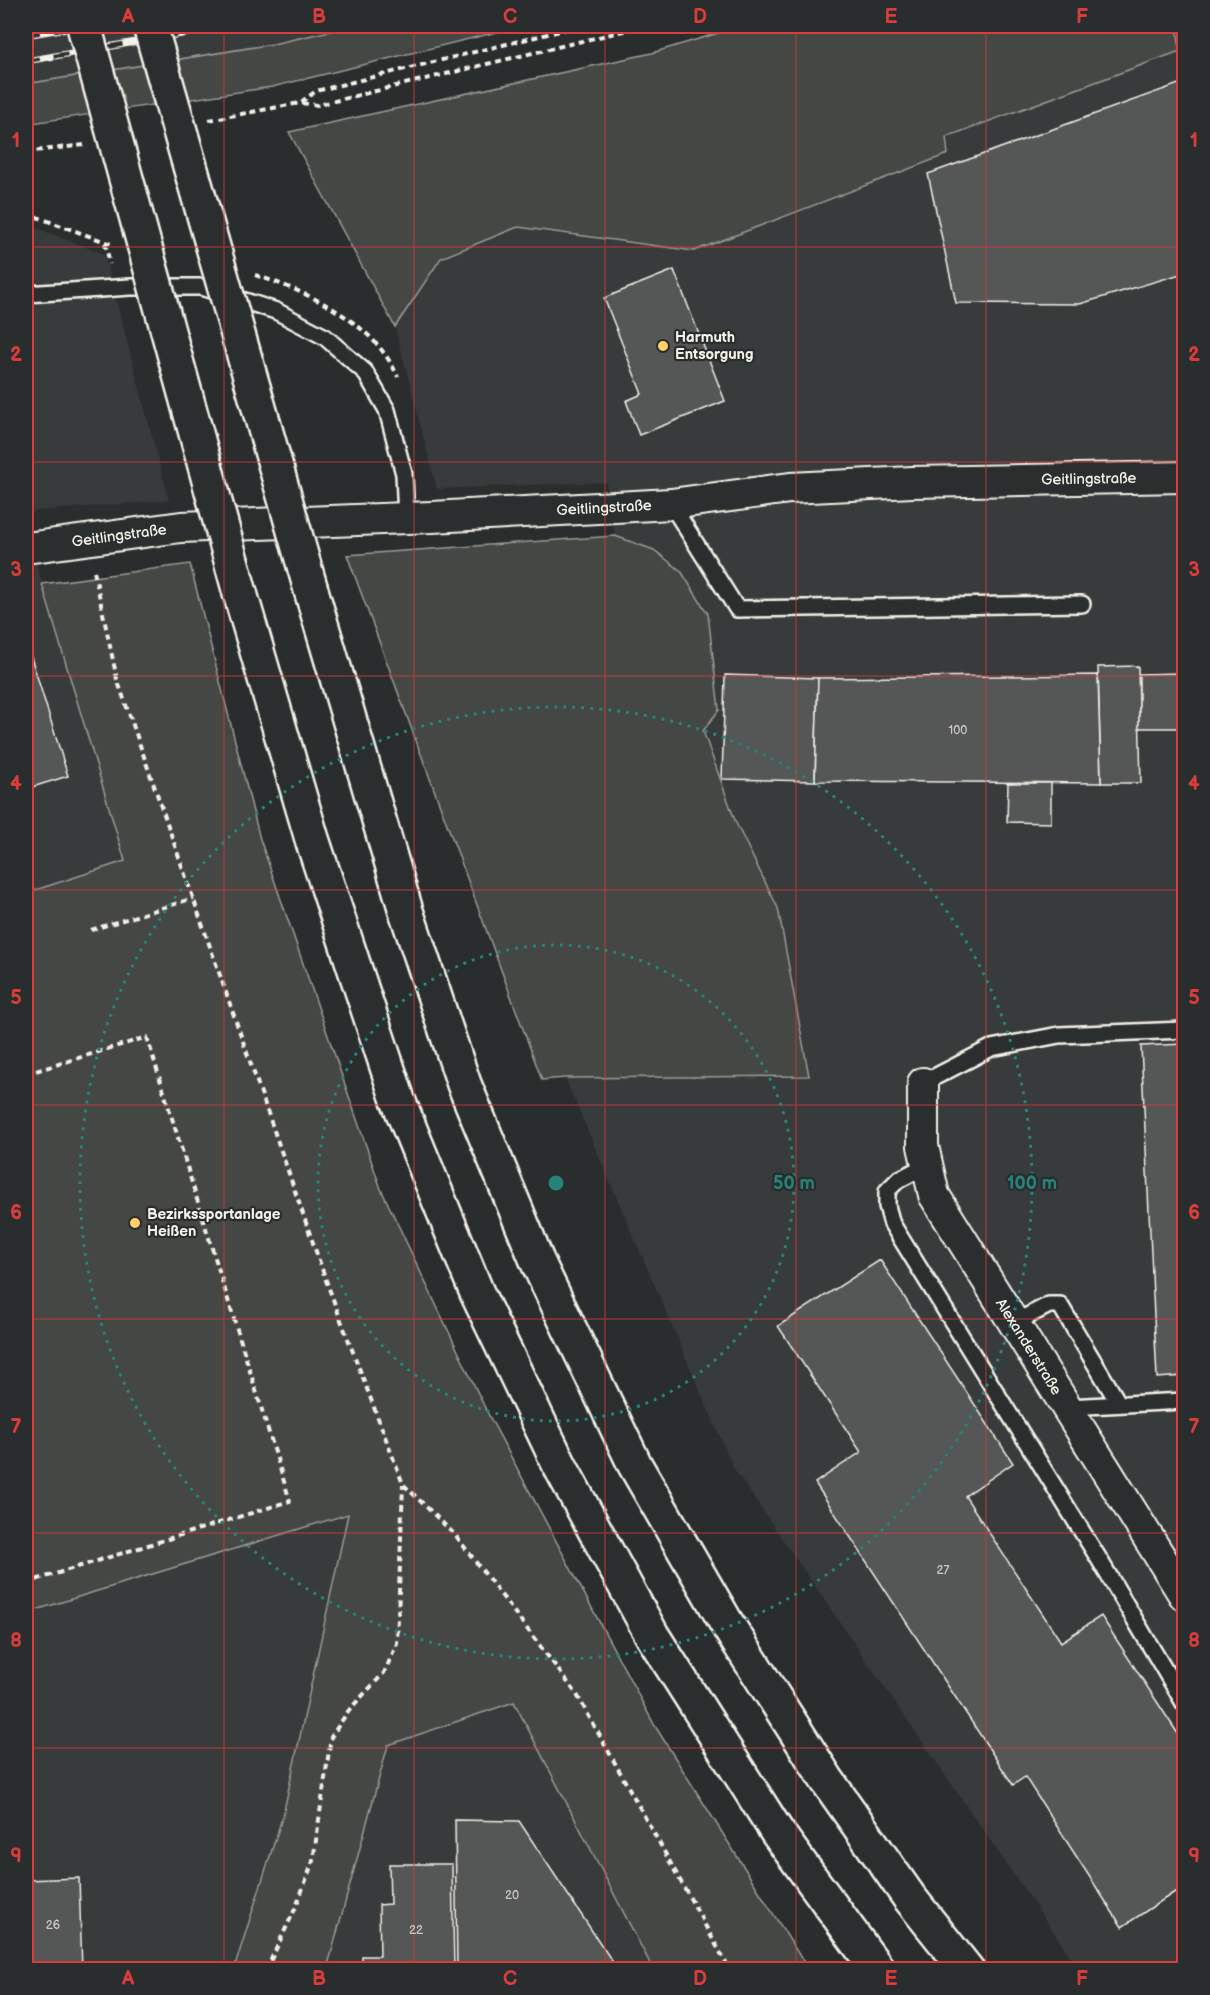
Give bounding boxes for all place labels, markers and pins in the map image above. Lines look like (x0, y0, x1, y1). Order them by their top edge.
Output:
place label: Harmuth Entsorgung (675, 328, 753, 364)
marker: Harmuth Entsorgung (656, 339, 670, 353)
centre of rings (546, 1173, 566, 1193)
place label: Bezirkssportanlage Heißen (147, 1205, 281, 1241)
marker: Bezirkssportanlage Heißen (128, 1216, 142, 1230)

